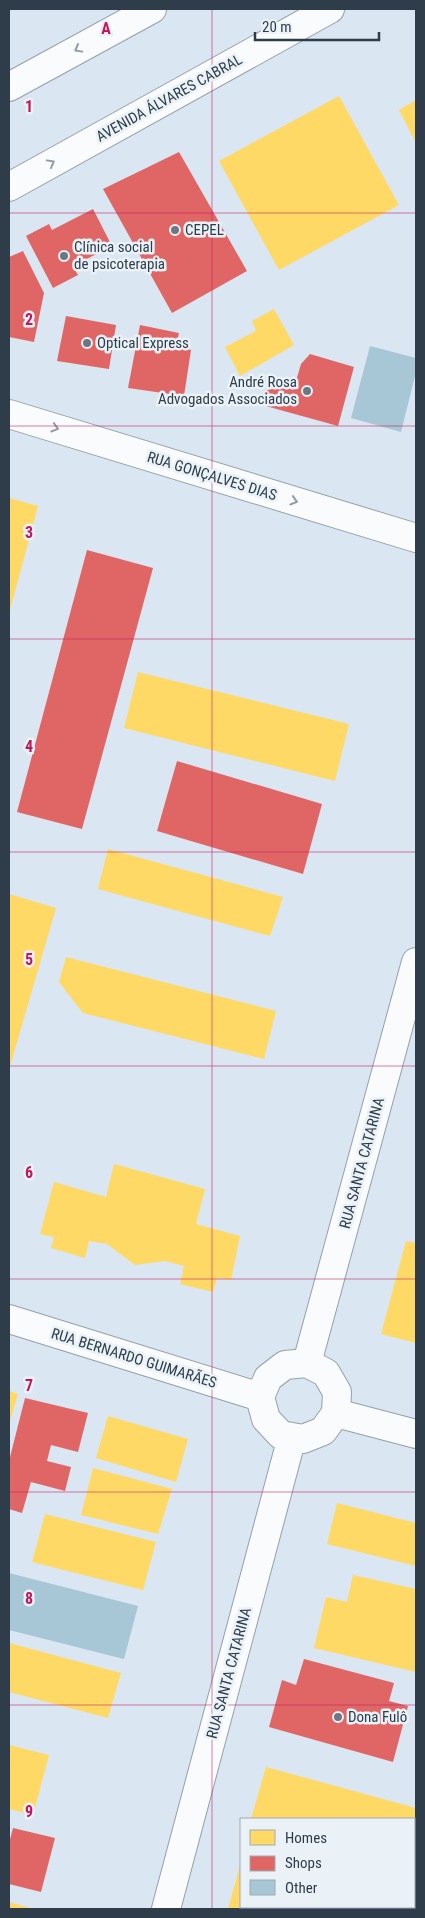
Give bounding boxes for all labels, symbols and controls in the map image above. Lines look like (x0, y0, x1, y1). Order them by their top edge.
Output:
scale bar (255, 10, 379, 42)
text: 20 m (262, 18, 292, 36)
text: A (101, 19, 111, 38)
one-way arrow (75, 43, 84, 53)
street label: AVENIDA ÁLVARES CABRAL (93, 50, 245, 146)
text: 1 (25, 97, 33, 116)
one-way arrow (46, 159, 55, 169)
place label: CEPEL (185, 221, 224, 239)
marker: CEPEL (169, 224, 181, 236)
place label: Clínica social de psicoterapia (74, 238, 165, 273)
marker: Clínica social de psicoterapia (58, 250, 70, 262)
text: 2 (25, 310, 33, 329)
place label: Optical Express (97, 334, 189, 352)
marker: Optical Express (81, 337, 93, 349)
place label: André Rosa Advogados Associados (158, 373, 297, 408)
marker: André Rosa Advogados Associados (301, 385, 313, 397)
one-way arrow (51, 422, 59, 432)
street label: RUA GONÇALVES DIAS (145, 448, 279, 504)
one-way arrow (290, 495, 298, 505)
text: 3 (25, 523, 33, 542)
text: 4 (25, 737, 33, 756)
text: 5 (25, 950, 33, 969)
street label: RUA SANTA CATARINA (336, 1095, 388, 1231)
text: 6 (25, 1163, 33, 1182)
street label: RUA BERNARDO GUIMARÃES (49, 1324, 219, 1392)
text: 7 (25, 1376, 33, 1395)
text: 8 (25, 1589, 33, 1608)
street label: RUA SANTA CATARINA (203, 1605, 255, 1741)
place label: Dona Fulô (348, 1708, 407, 1726)
marker: Dona Fulô (332, 1711, 344, 1723)
text: 9 (25, 1802, 33, 1821)
legend (240, 1818, 415, 1908)
text: Homes (285, 1829, 327, 1847)
text: Shops (285, 1854, 322, 1872)
text: Other (285, 1879, 318, 1897)

